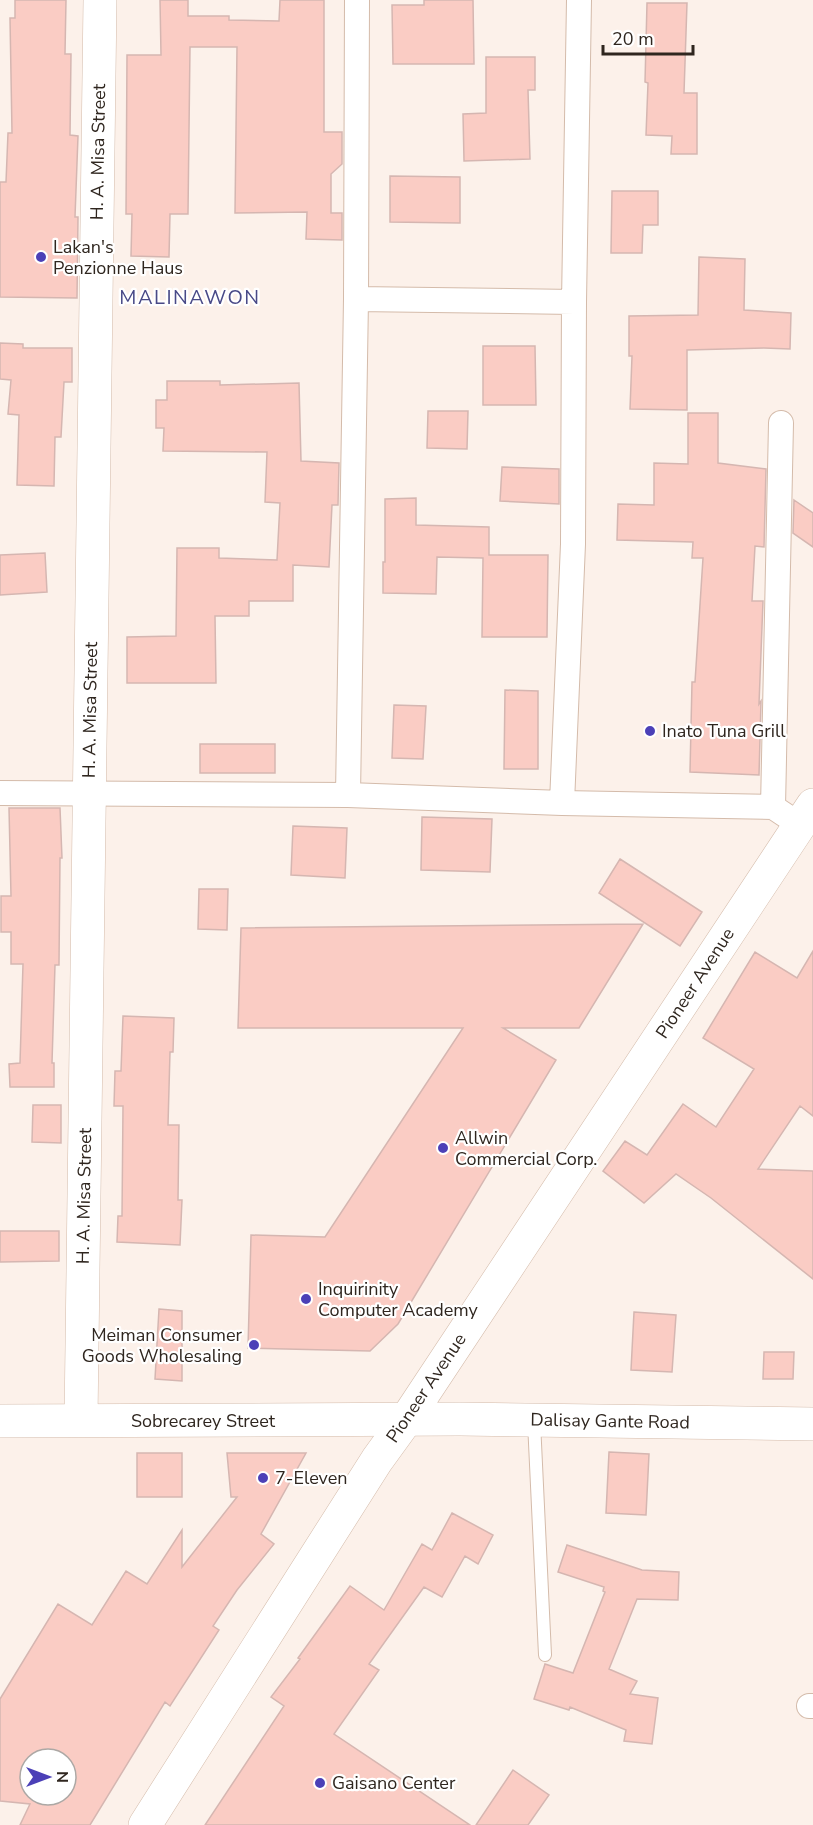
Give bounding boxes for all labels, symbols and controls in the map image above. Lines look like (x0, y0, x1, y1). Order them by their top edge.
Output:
scale bar (603, 18, 693, 56)
text: 20 m (612, 27, 654, 51)
street label: H. A. Misa Street (85, 83, 111, 220)
place label: Lakan's Penzionne Haus (53, 235, 183, 280)
marker: Lakan's Penzionne Haus (34, 250, 48, 264)
district label: MALINAWON (119, 284, 261, 311)
street label: H. A. Misa Street (77, 641, 103, 778)
place label: Inato Tuna Grill (662, 719, 786, 743)
marker: Inato Tuna Grill (643, 724, 657, 738)
street label: Pioneer Avenue (650, 923, 740, 1043)
place label: Allwin Commercial Corp. (455, 1126, 597, 1171)
street label: H. A. Misa Street (71, 1127, 97, 1264)
marker: Allwin Commercial Corp. (436, 1141, 450, 1155)
place label: Inquirinity Computer Academy (318, 1277, 479, 1322)
marker: Inquirinity Computer Academy (299, 1292, 313, 1306)
place label: Meiman Consumer Goods Wholesaling (82, 1323, 243, 1368)
street label: Pioneer Avenue (380, 1329, 472, 1447)
marker: Meiman Consumer Goods Wholesaling (247, 1338, 261, 1352)
street label: Dalisay Gante Road (530, 1408, 690, 1434)
street label: Sobrecarey Street (131, 1409, 276, 1433)
place label: 7-Eleven (275, 1466, 348, 1490)
marker: 7-Eleven (256, 1471, 270, 1485)
north arrow (18, 1747, 78, 1807)
text: N (51, 1771, 73, 1783)
place label: Gaisano Center (332, 1771, 456, 1795)
marker: Gaisano Center (313, 1776, 327, 1790)

